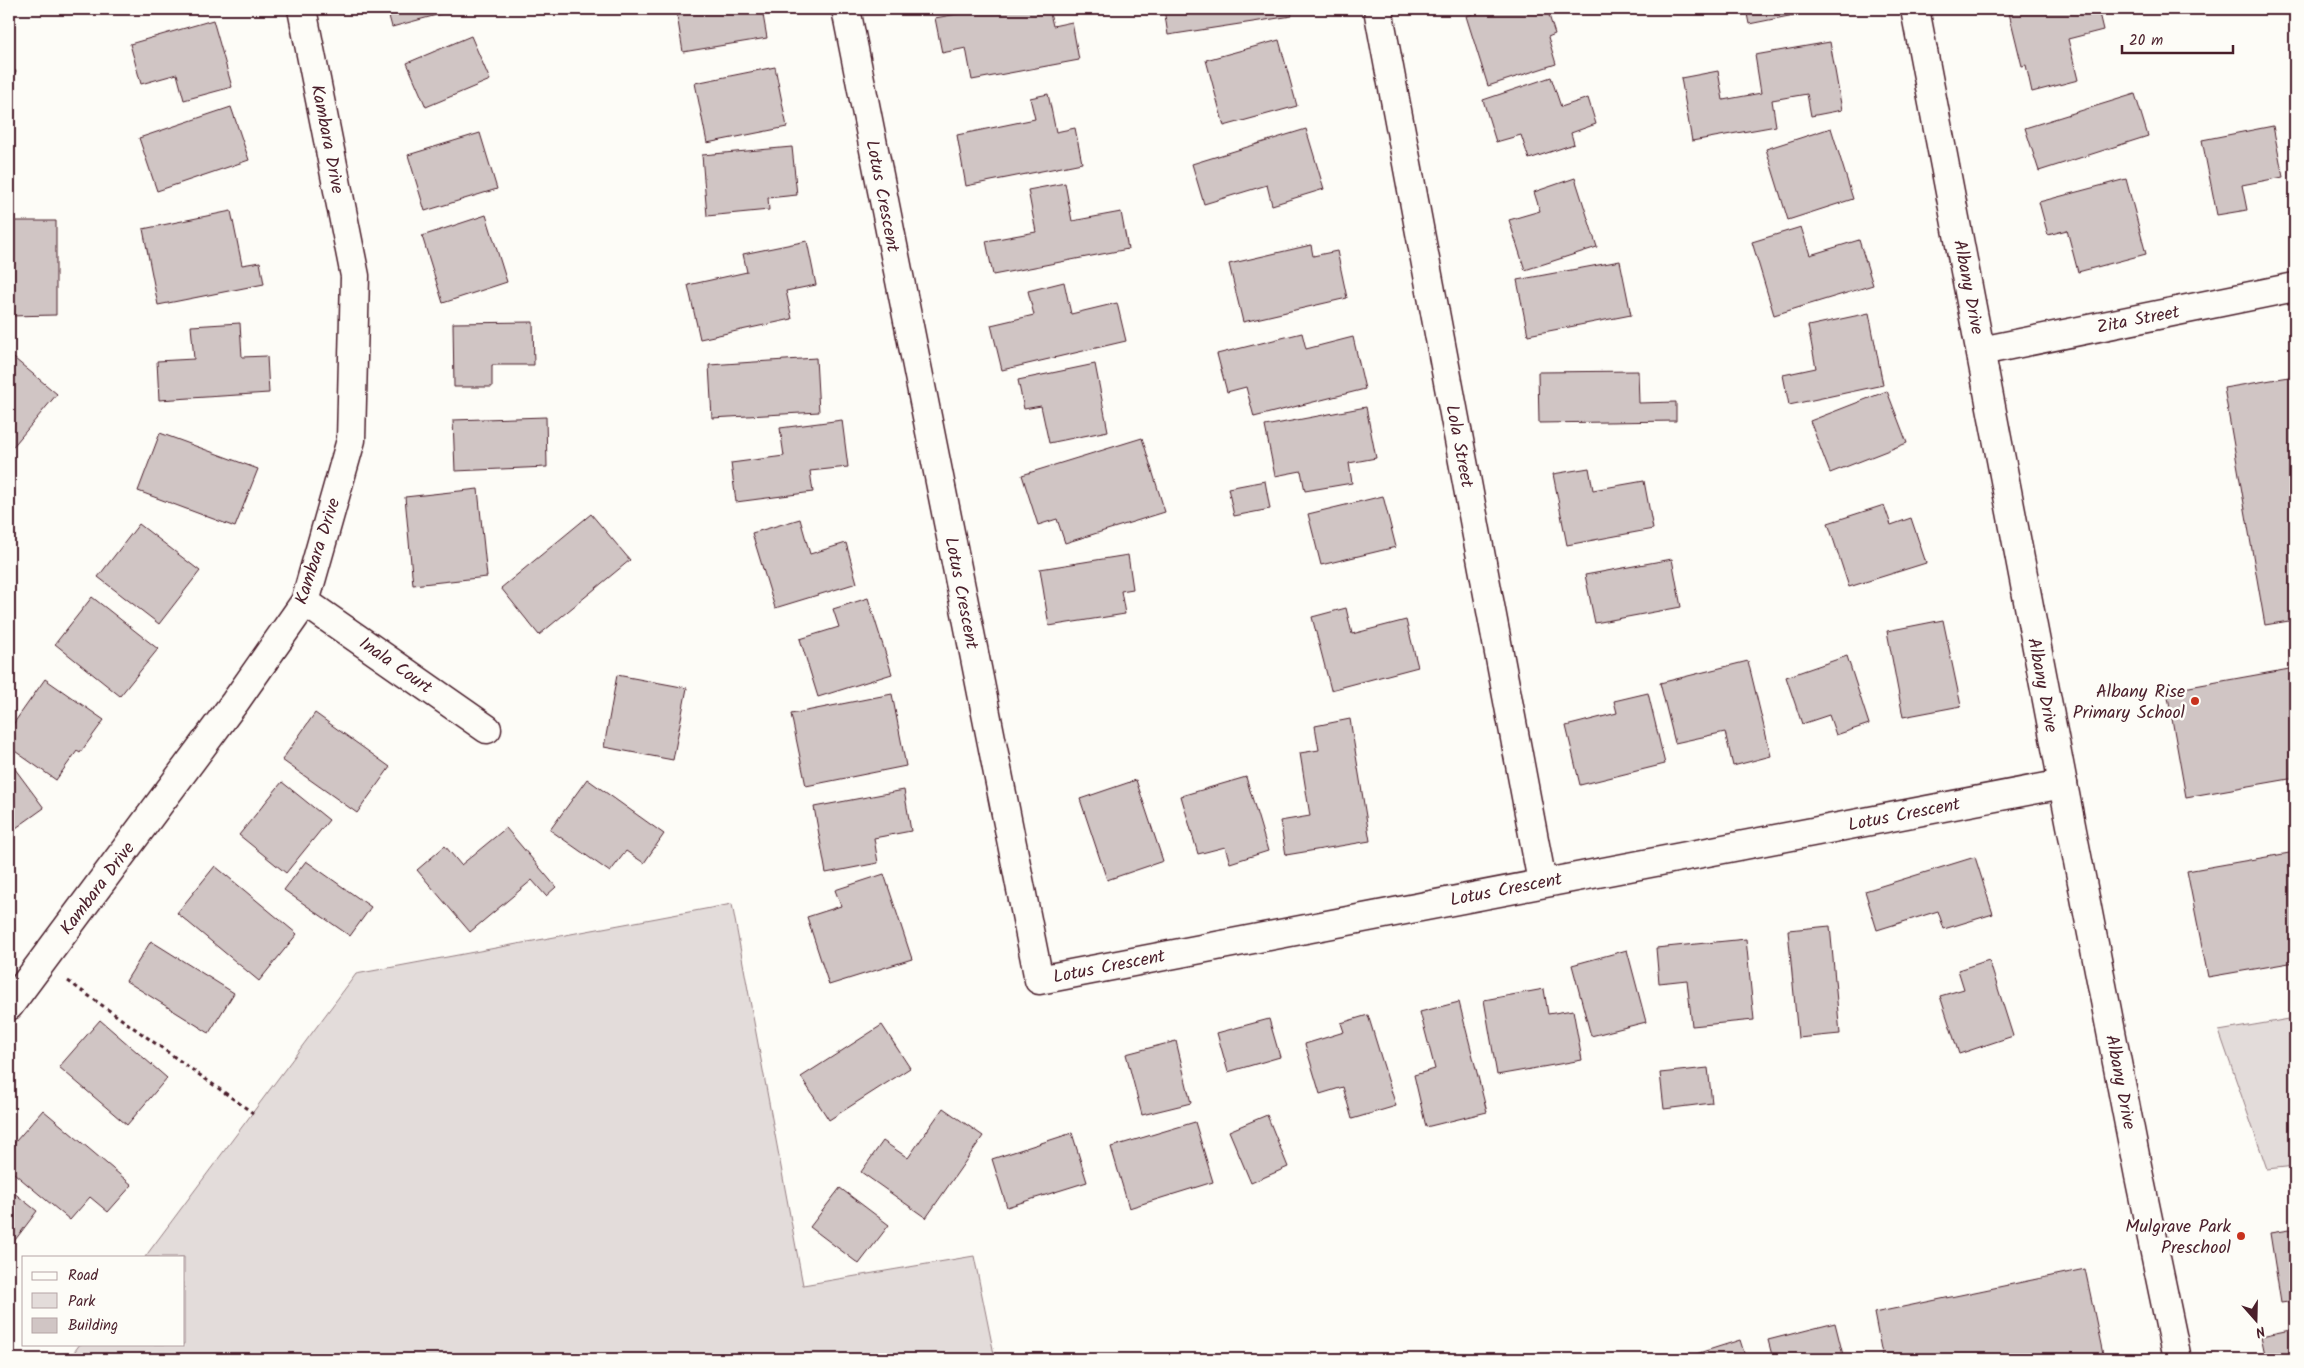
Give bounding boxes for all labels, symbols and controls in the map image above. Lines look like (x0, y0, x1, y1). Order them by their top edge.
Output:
scale bar (2122, 22, 2233, 54)
text: 20 m (2129, 29, 2163, 53)
street label: Kambara Drive (302, 82, 351, 196)
street label: Lotus Crescent (856, 138, 907, 256)
street label: Albany Drive (1944, 237, 1991, 337)
street label: Zita Street (2094, 298, 2183, 343)
street label: Lola Street (1436, 402, 1481, 491)
street label: Kambara Drive (288, 494, 349, 608)
street label: Lotus Crescent (935, 535, 986, 653)
street label: Inala Court (352, 630, 439, 703)
street label: Albany Drive (2018, 635, 2065, 735)
place label: Albany Rise Primary School (2073, 678, 2186, 728)
marker: Albany Rise Primary School (2189, 695, 2201, 707)
street label: Lotus Crescent (1846, 790, 1964, 841)
street label: Kambara Drive (53, 836, 143, 942)
street label: Lotus Crescent (1448, 865, 1566, 916)
street label: Lotus Crescent (1051, 942, 1169, 993)
street label: Albany Drive (2096, 1032, 2143, 1132)
place label: Mulgrave Park Preschool (2125, 1213, 2232, 1263)
marker: Mulgrave Park Preschool (2235, 1230, 2247, 1242)
legend (22, 1256, 185, 1346)
text: Road (68, 1264, 99, 1288)
text: Park (68, 1290, 96, 1314)
north arrow (2232, 1296, 2282, 1346)
text: Building (68, 1314, 118, 1338)
text: N (2252, 1319, 2268, 1343)

